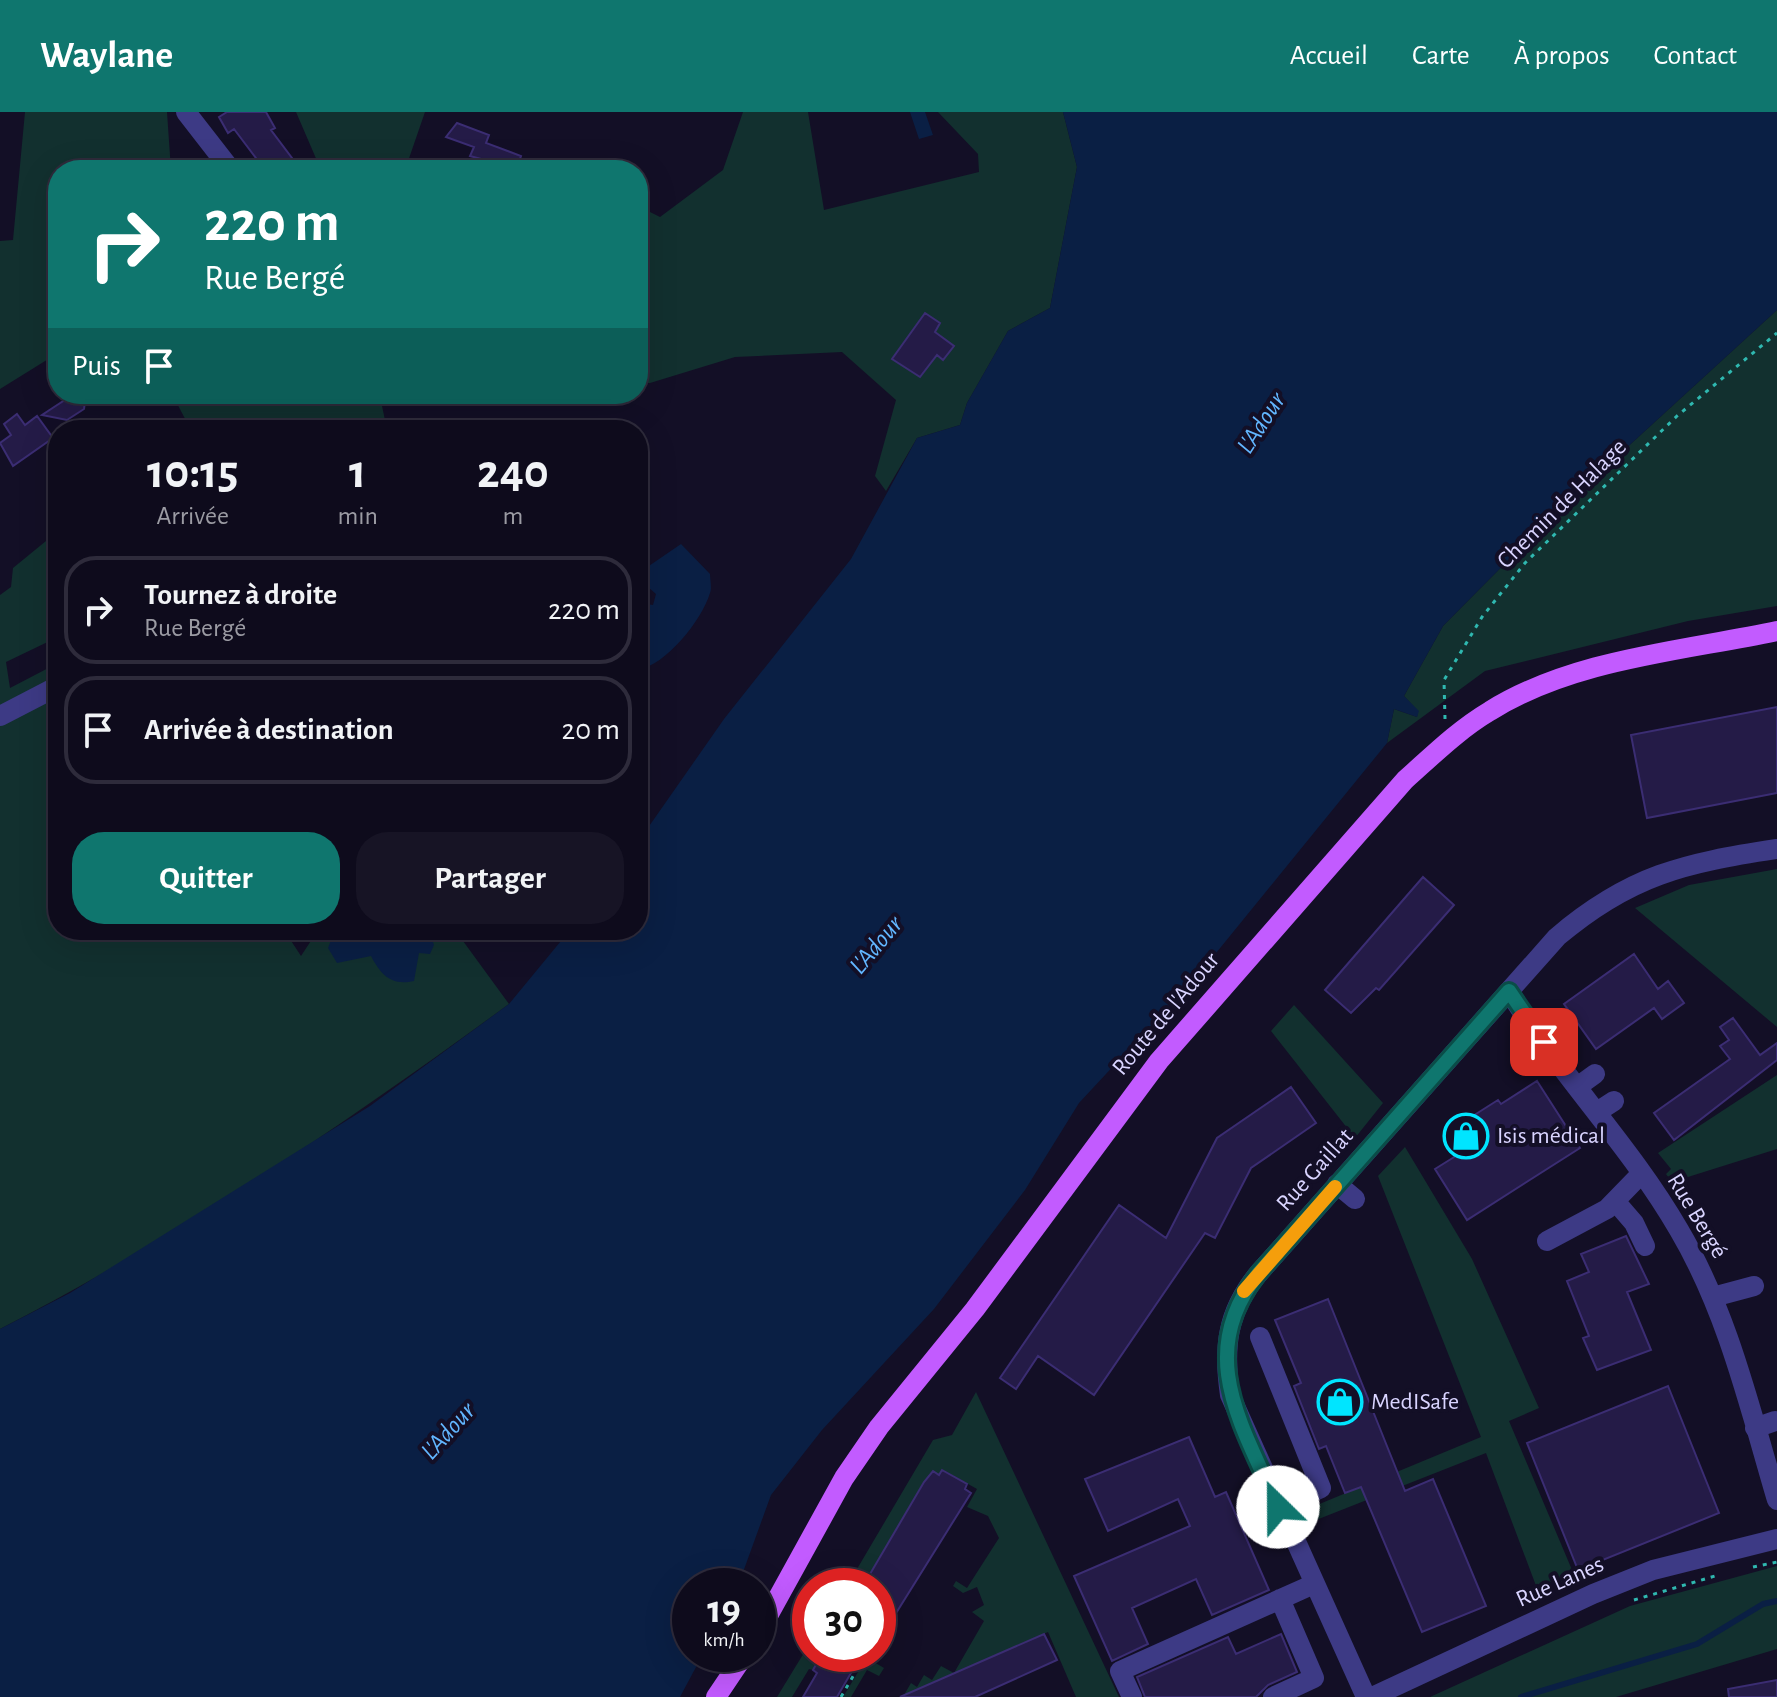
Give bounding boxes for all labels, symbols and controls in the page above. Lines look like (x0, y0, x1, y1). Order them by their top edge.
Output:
text: Waylane (40, 37, 173, 75)
text: Accueil (1290, 42, 1368, 70)
text: Carte (1412, 42, 1470, 70)
text: À propos (1514, 42, 1610, 70)
text: Contact (1654, 42, 1737, 70)
icon: right (72, 192, 176, 296)
text: 220 m (204, 195, 340, 251)
text: Rue Bergé (204, 260, 345, 296)
icon: arrive (137, 344, 181, 388)
text: Puis (72, 351, 121, 381)
water label: L'Adour (1232, 386, 1291, 458)
street label: Chemin de Halage (1493, 435, 1631, 573)
text: 10:15 (147, 449, 238, 497)
text: 1 (349, 449, 366, 497)
text: 240 (477, 449, 549, 497)
text: Arrivée (157, 503, 229, 529)
text: min (337, 503, 378, 529)
text: m (503, 503, 523, 529)
text: Tournez à droite (144, 580, 337, 610)
icon: right (76, 588, 120, 632)
text: 220 m (548, 595, 620, 625)
text: Rue Bergé (144, 615, 246, 641)
icon: arrive (76, 708, 120, 752)
text: Arrivée à destination (144, 715, 394, 745)
text: 20 m (562, 715, 620, 745)
button: Quitter (72, 832, 340, 924)
button: Partager (356, 832, 624, 924)
water label: L'Adour (844, 910, 909, 979)
street label: Route de l'Adour (1108, 948, 1224, 1080)
pin (1510, 1008, 1578, 1076)
icon: arrive (1522, 1020, 1566, 1064)
shop icon: Isis médical (1442, 1112, 1490, 1160)
street label: Rue Gaillat (1272, 1124, 1358, 1216)
place label: Isis médical (1497, 1124, 1605, 1148)
street label: Rue Bergé (1662, 1169, 1732, 1263)
shop icon: MedISafe (1316, 1378, 1364, 1426)
place label: MedISafe (1371, 1390, 1459, 1414)
water label: L'Adour (416, 1396, 481, 1465)
position arrow (1236, 1465, 1320, 1549)
street label: Rue Lanes (1513, 1552, 1607, 1612)
speed limit sign: 30 (792, 1568, 896, 1672)
text: 19 (707, 1590, 741, 1630)
text: km/h (703, 1630, 745, 1650)

